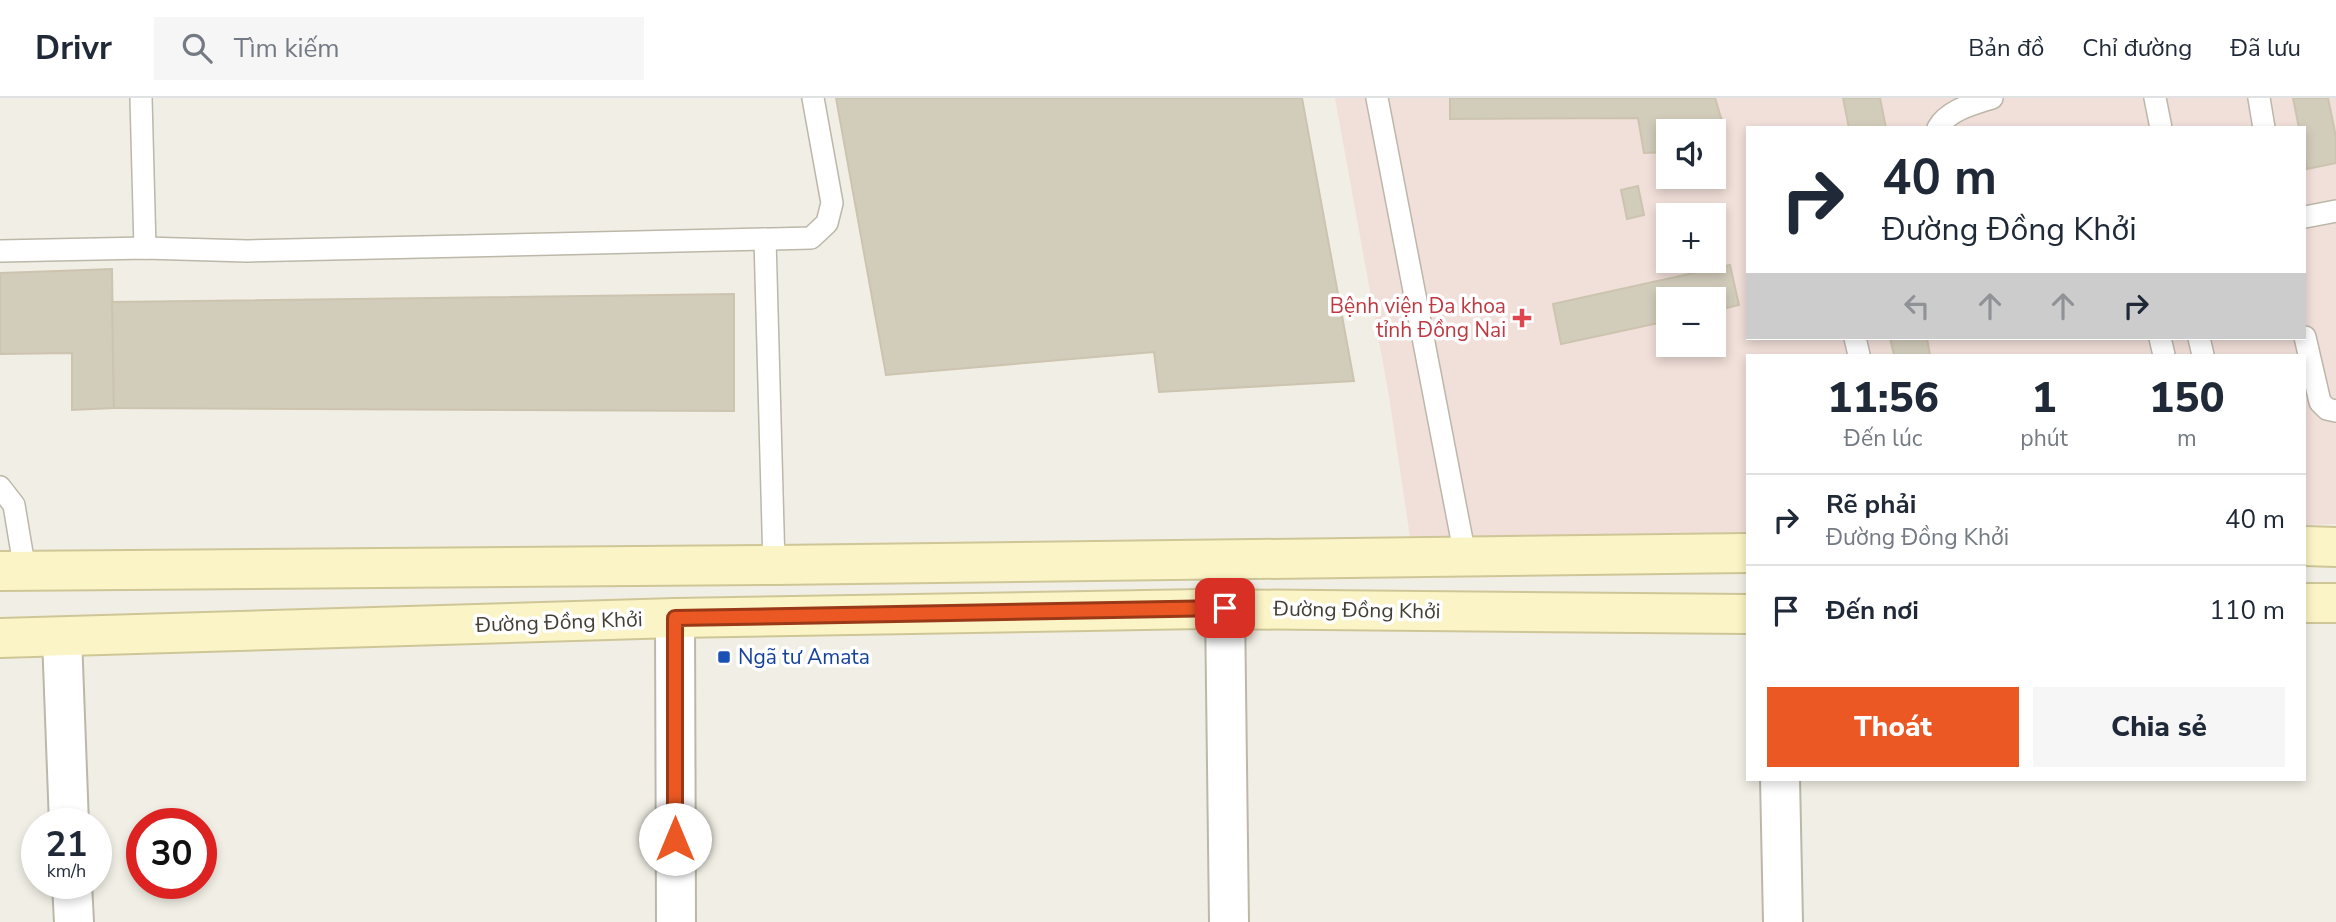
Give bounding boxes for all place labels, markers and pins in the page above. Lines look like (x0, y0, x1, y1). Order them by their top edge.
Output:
place label: Bệnh viện Đa khoa tỉnh Đồng Nai (1330, 292, 1506, 344)
marker: Bệnh viện Đa khoa tỉnh Đồng Nai (1512, 308, 1532, 328)
pin (1195, 578, 1255, 638)
place label: Ngã tư Amata (738, 643, 870, 671)
marker: Ngã tư Amata (716, 649, 732, 665)

